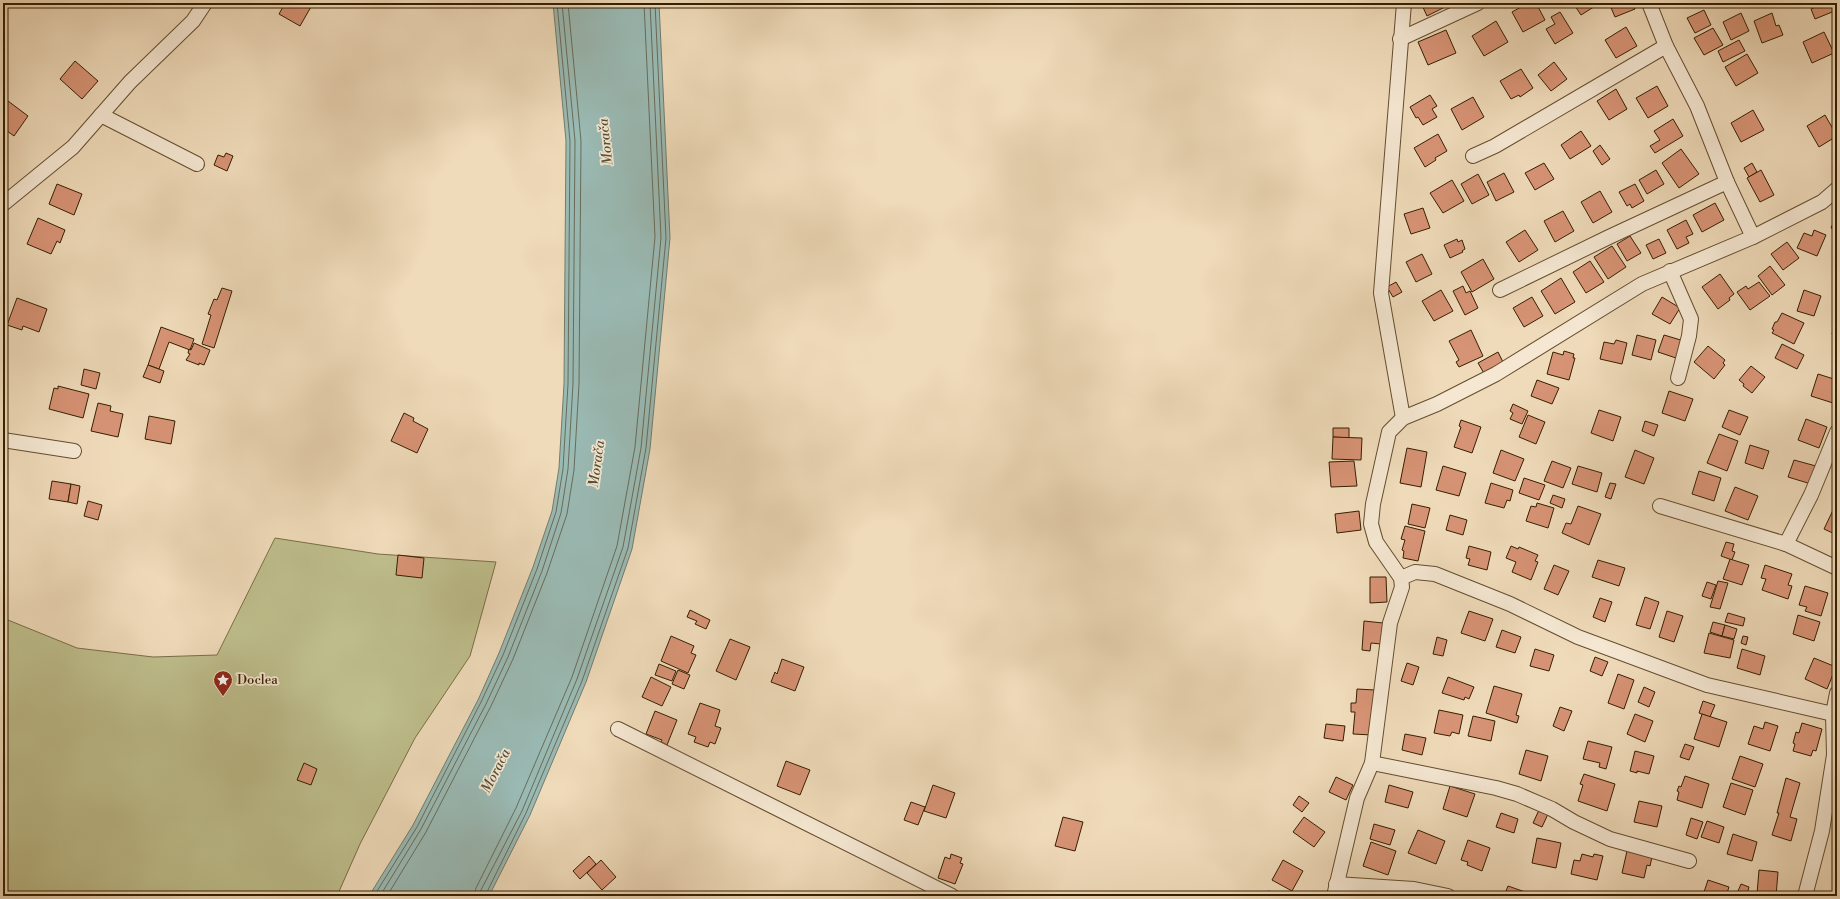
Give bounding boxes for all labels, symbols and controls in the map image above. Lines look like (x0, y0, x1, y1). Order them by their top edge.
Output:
water label: Morača (595, 117, 617, 166)
water label: Morača (585, 439, 609, 489)
place icon: Doclea (212, 669, 234, 697)
place label: Doclea (237, 672, 278, 688)
water label: Morača (477, 746, 515, 796)

